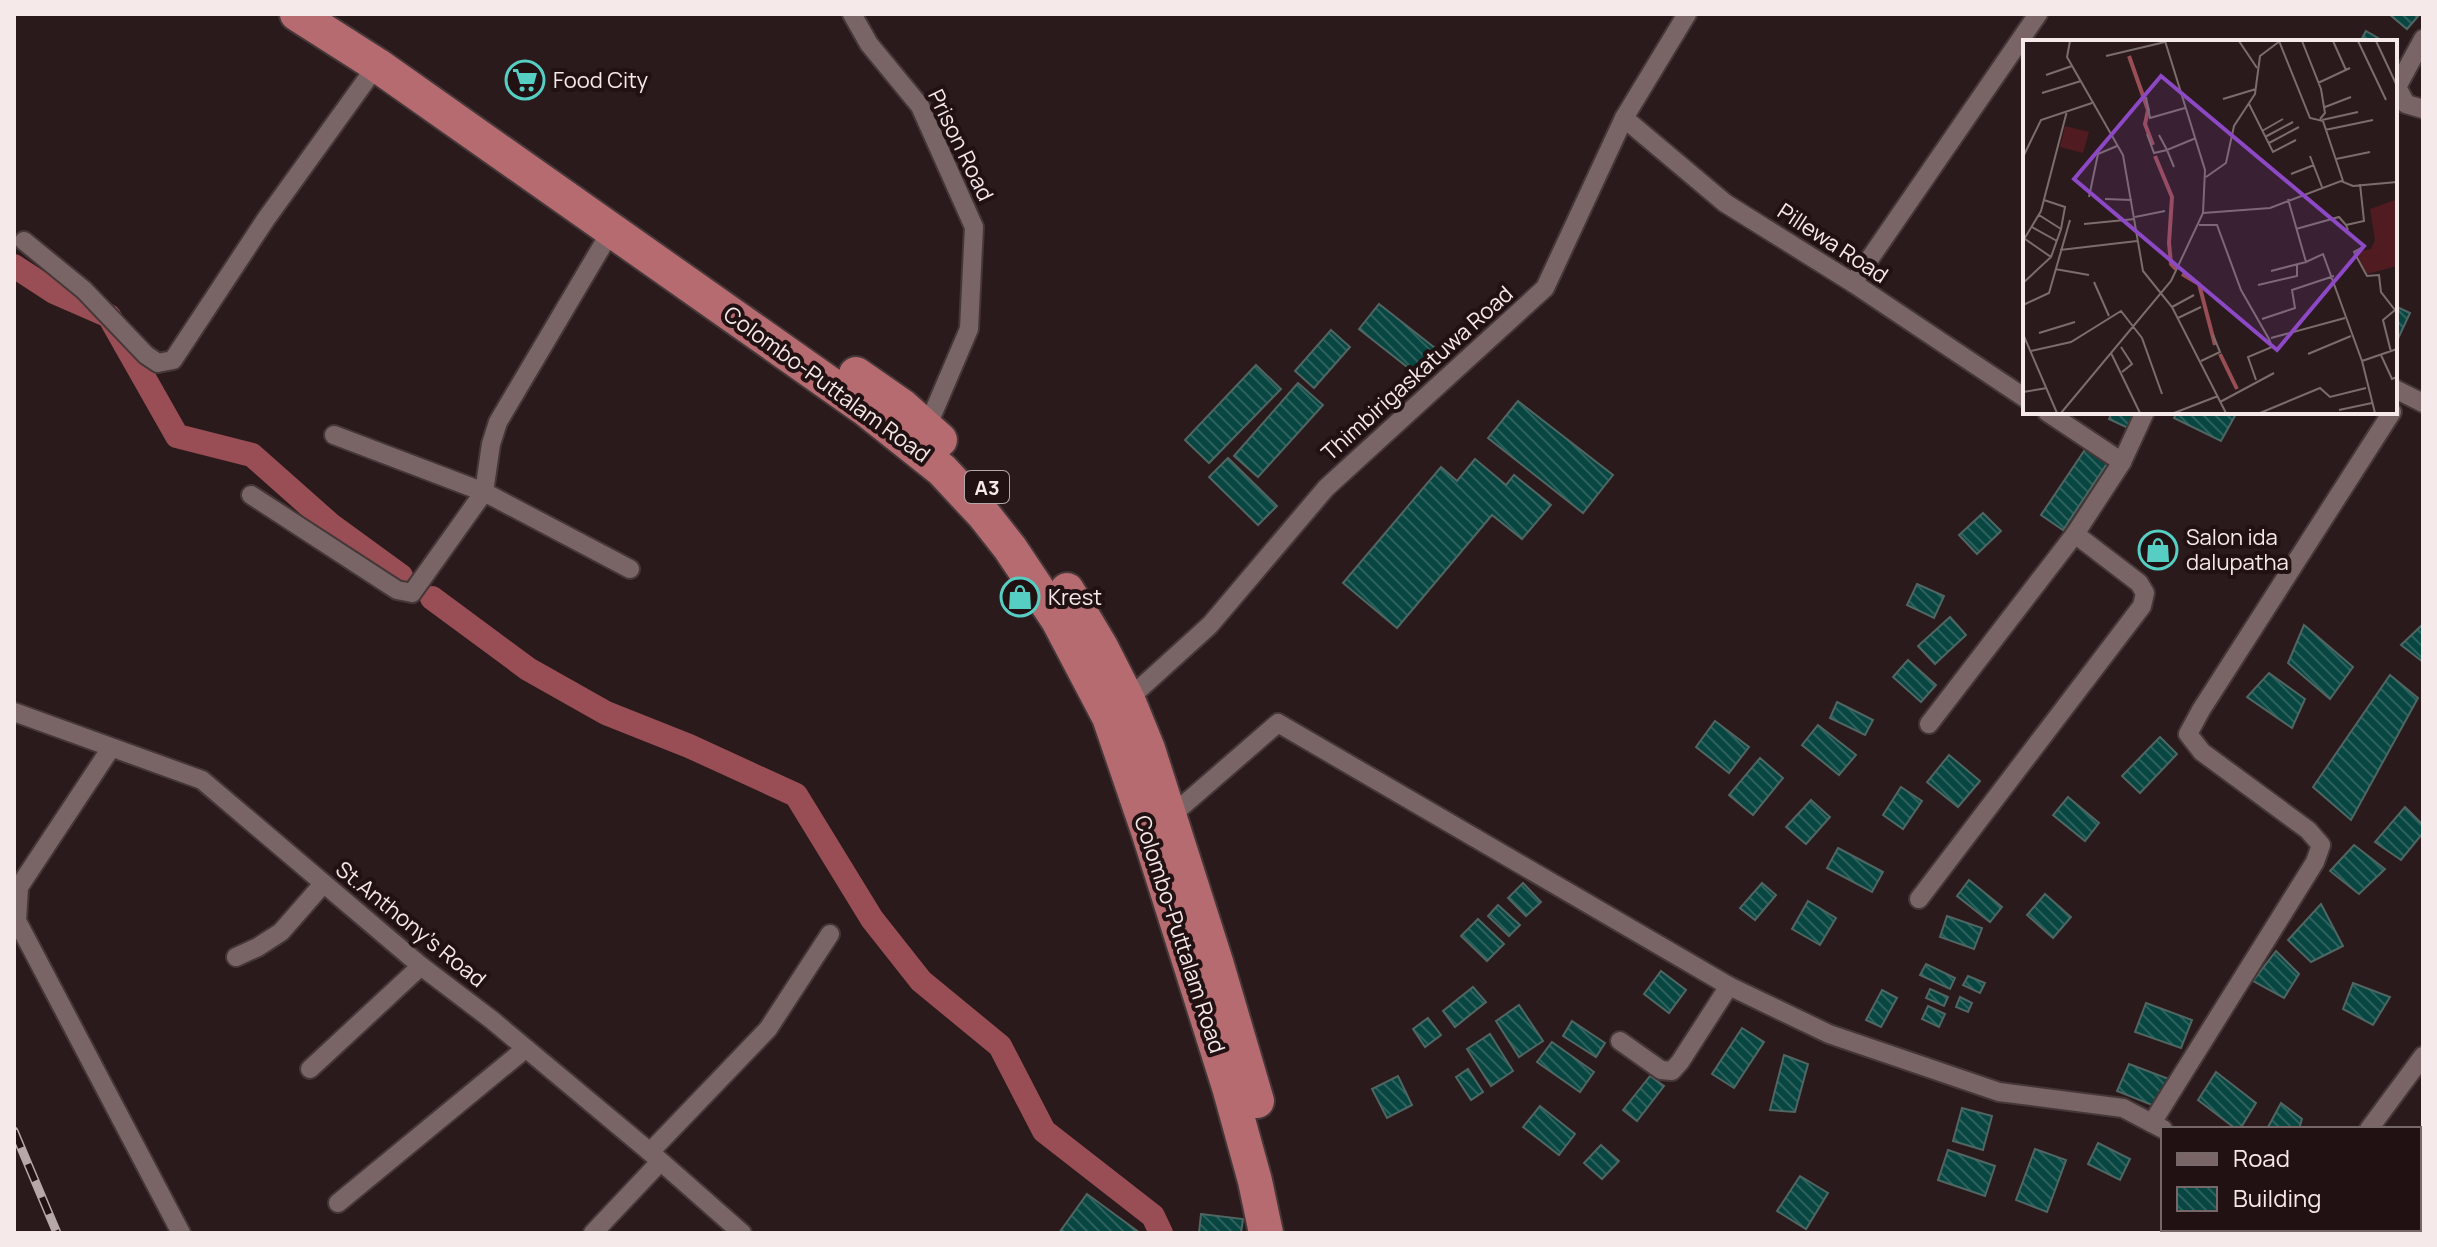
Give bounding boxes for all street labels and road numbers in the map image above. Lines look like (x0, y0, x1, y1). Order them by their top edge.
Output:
street label: Prison Road (921, 84, 1001, 206)
street label: Pillewa Road (1772, 196, 1894, 290)
street label: Thimbirigaskatuwa Road (1315, 279, 1519, 467)
street label: Colombo-Puttalam Road (718, 299, 936, 469)
road number: A3 (965, 471, 1009, 503)
street label: Colombo-Puttalam Road (1127, 811, 1233, 1057)
street label: St.Anthony's Road (330, 854, 492, 994)

